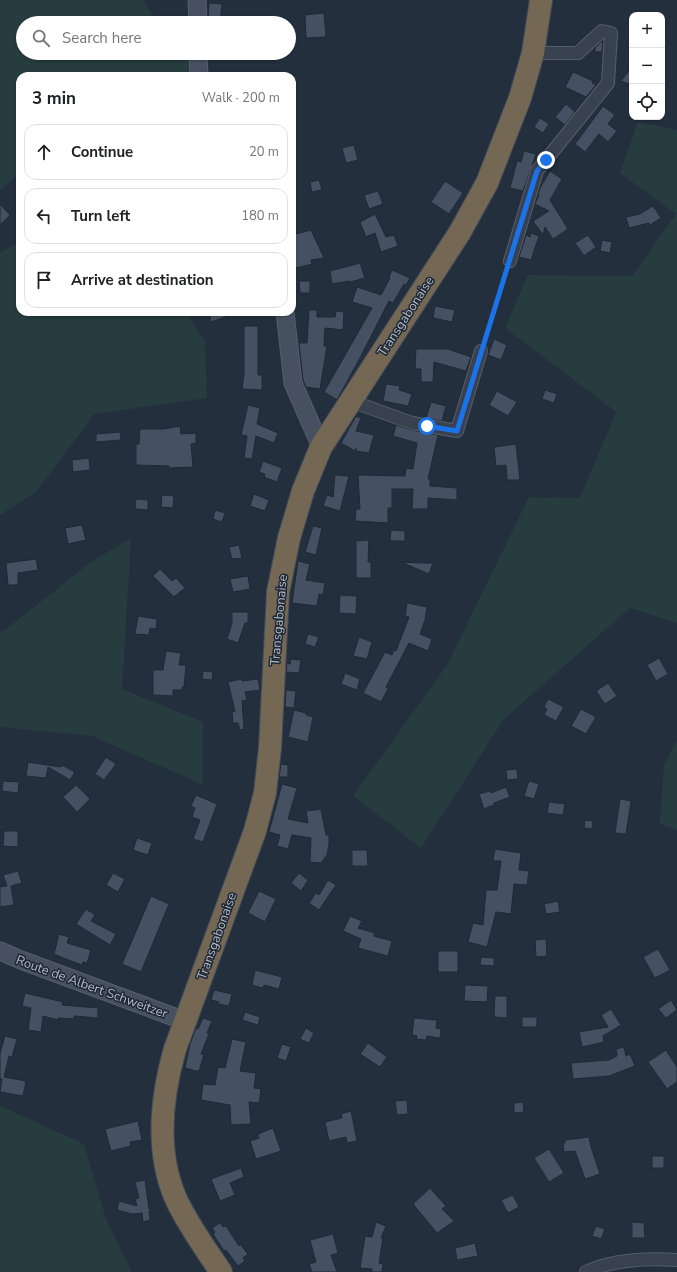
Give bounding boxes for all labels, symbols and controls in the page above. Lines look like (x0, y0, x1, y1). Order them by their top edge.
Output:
map controls (629, 12, 665, 120)
button: + (629, 12, 665, 48)
search box (16, 16, 296, 60)
icon: search (30, 27, 52, 49)
text: Search here (62, 28, 142, 48)
button: − (629, 48, 665, 84)
button: locate (629, 84, 665, 120)
text: 3 min (32, 87, 76, 110)
text: Walk · 200 m (202, 89, 280, 107)
icon: ahead (33, 141, 55, 163)
text: Continue (71, 142, 133, 162)
text: 20 m (249, 143, 279, 161)
route end (537, 151, 555, 169)
icon: left (33, 205, 55, 227)
text: Turn left (71, 206, 130, 226)
text: 180 m (241, 207, 279, 225)
icon: arrive (33, 269, 55, 291)
text: Arrive at destination (71, 270, 214, 290)
street label: Transgabonaise (373, 273, 438, 360)
route start (418, 417, 436, 435)
street label: Transgabonaise (266, 574, 292, 667)
street label: Transgabonaise (193, 890, 241, 983)
street label: Route de Albert Schweitzer (13, 951, 170, 1023)

